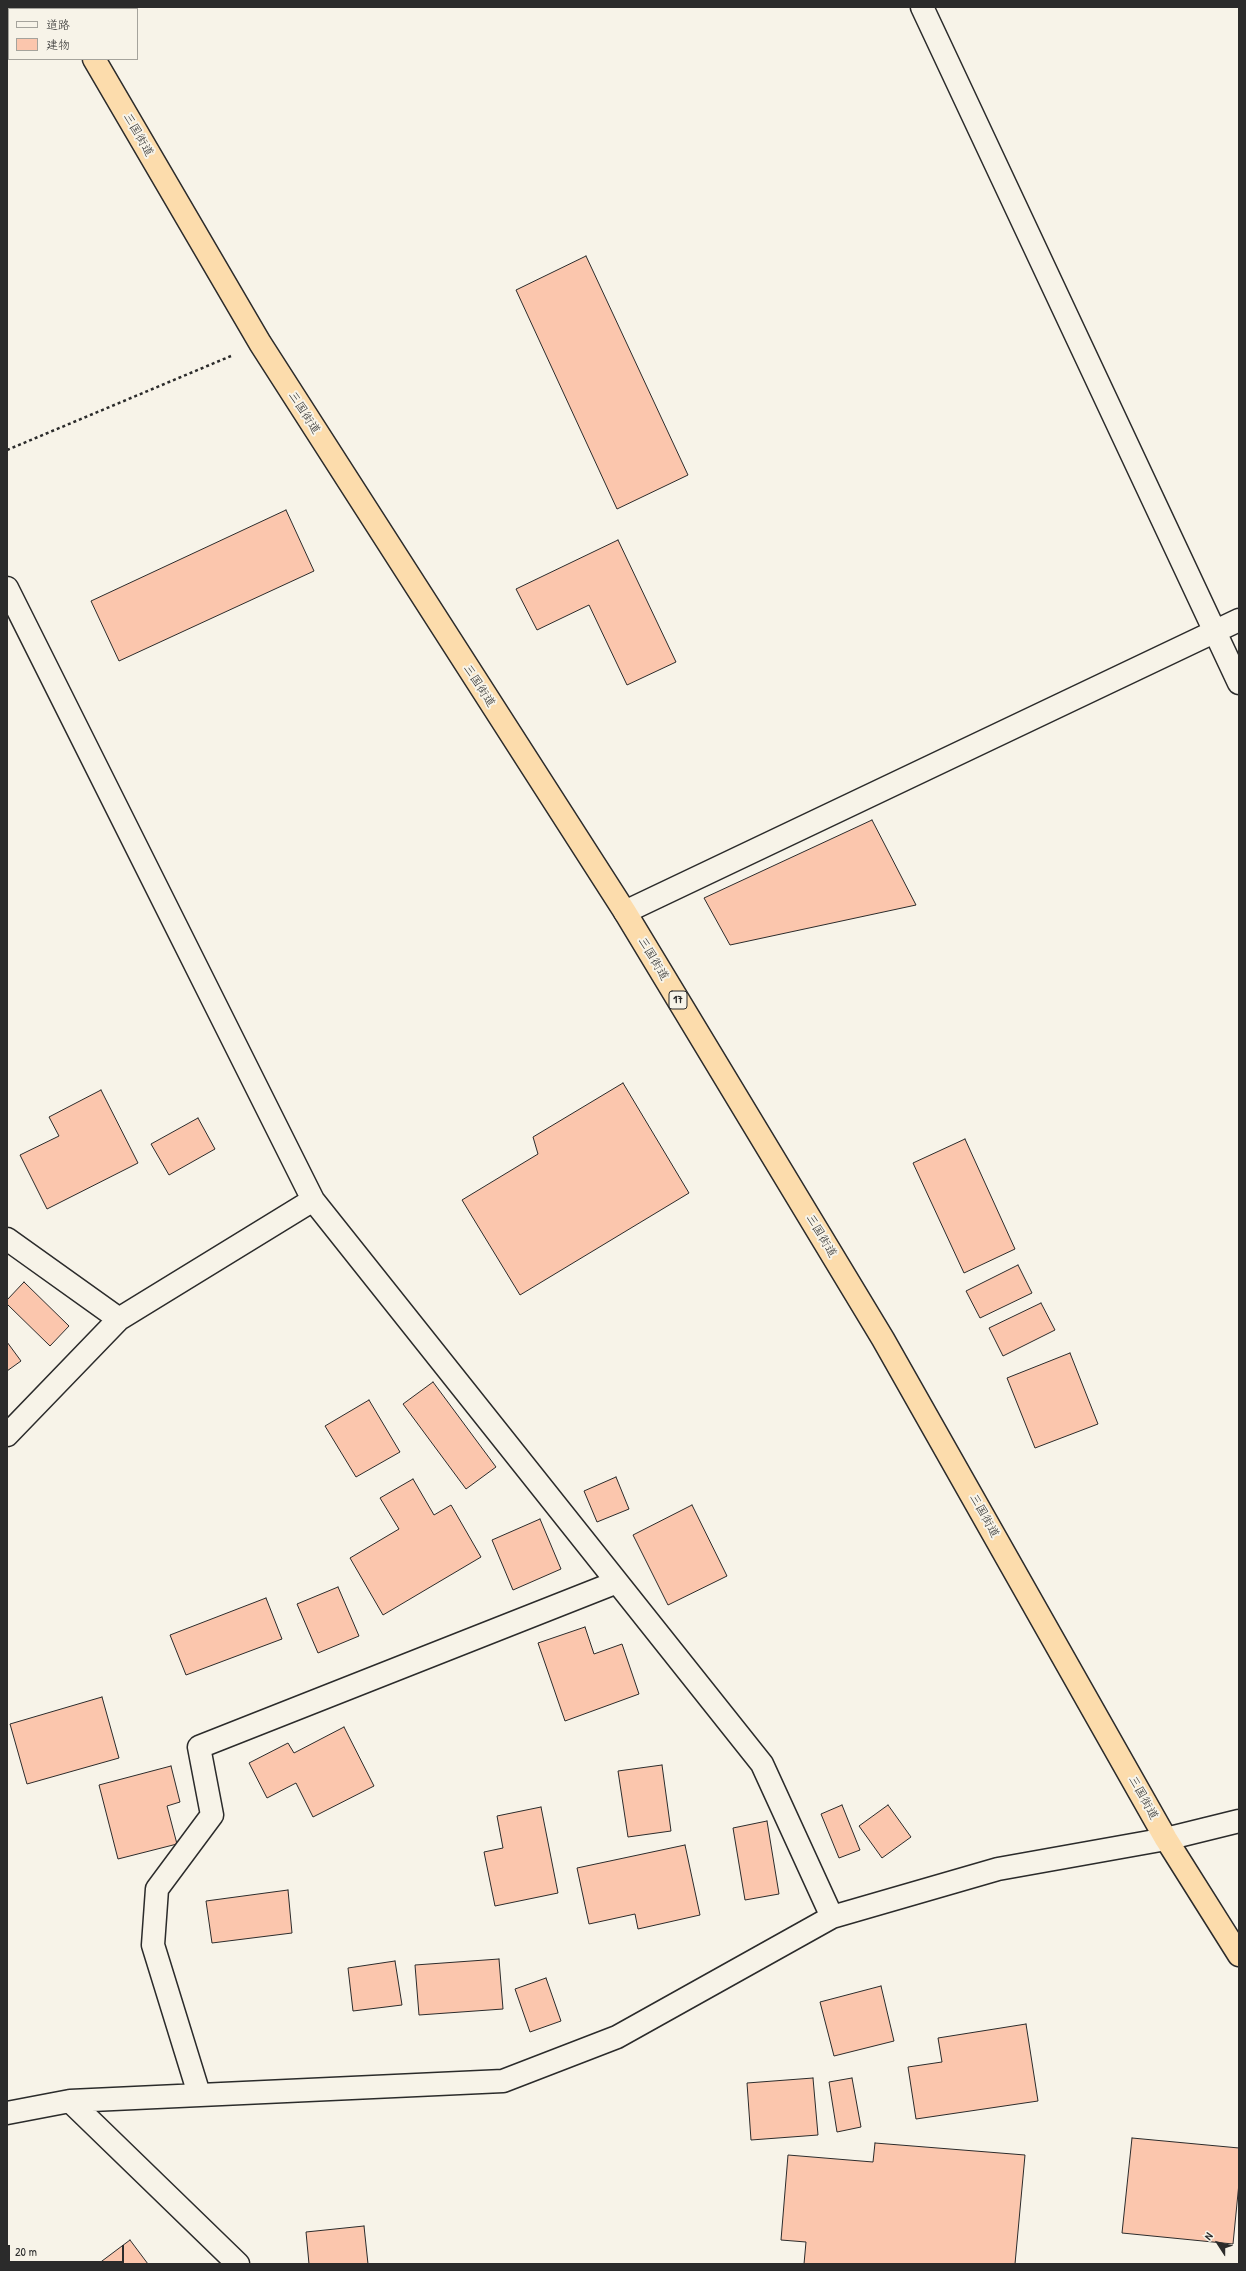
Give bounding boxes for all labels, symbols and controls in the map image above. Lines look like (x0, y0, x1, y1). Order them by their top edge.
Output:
legend (8, 8, 138, 60)
text: 道路 (46, 16, 70, 33)
text: 建物 (46, 36, 70, 53)
street label: 三国街道 (120, 111, 156, 159)
street label: 三国街道 (285, 389, 323, 437)
street label: 三国街道 (460, 662, 498, 710)
street label: 三国街道 (634, 935, 672, 983)
road number: 17 (669, 991, 687, 1009)
street label: 三国街道 (802, 1212, 840, 1260)
street label: 三国街道 (966, 1492, 1002, 1540)
street label: 三国街道 (1125, 1774, 1161, 1822)
north arrow (1198, 2223, 1238, 2263)
text: N (1201, 2229, 1216, 2242)
scale bar (10, 2237, 126, 2263)
text: 20 m (15, 2243, 37, 2260)

